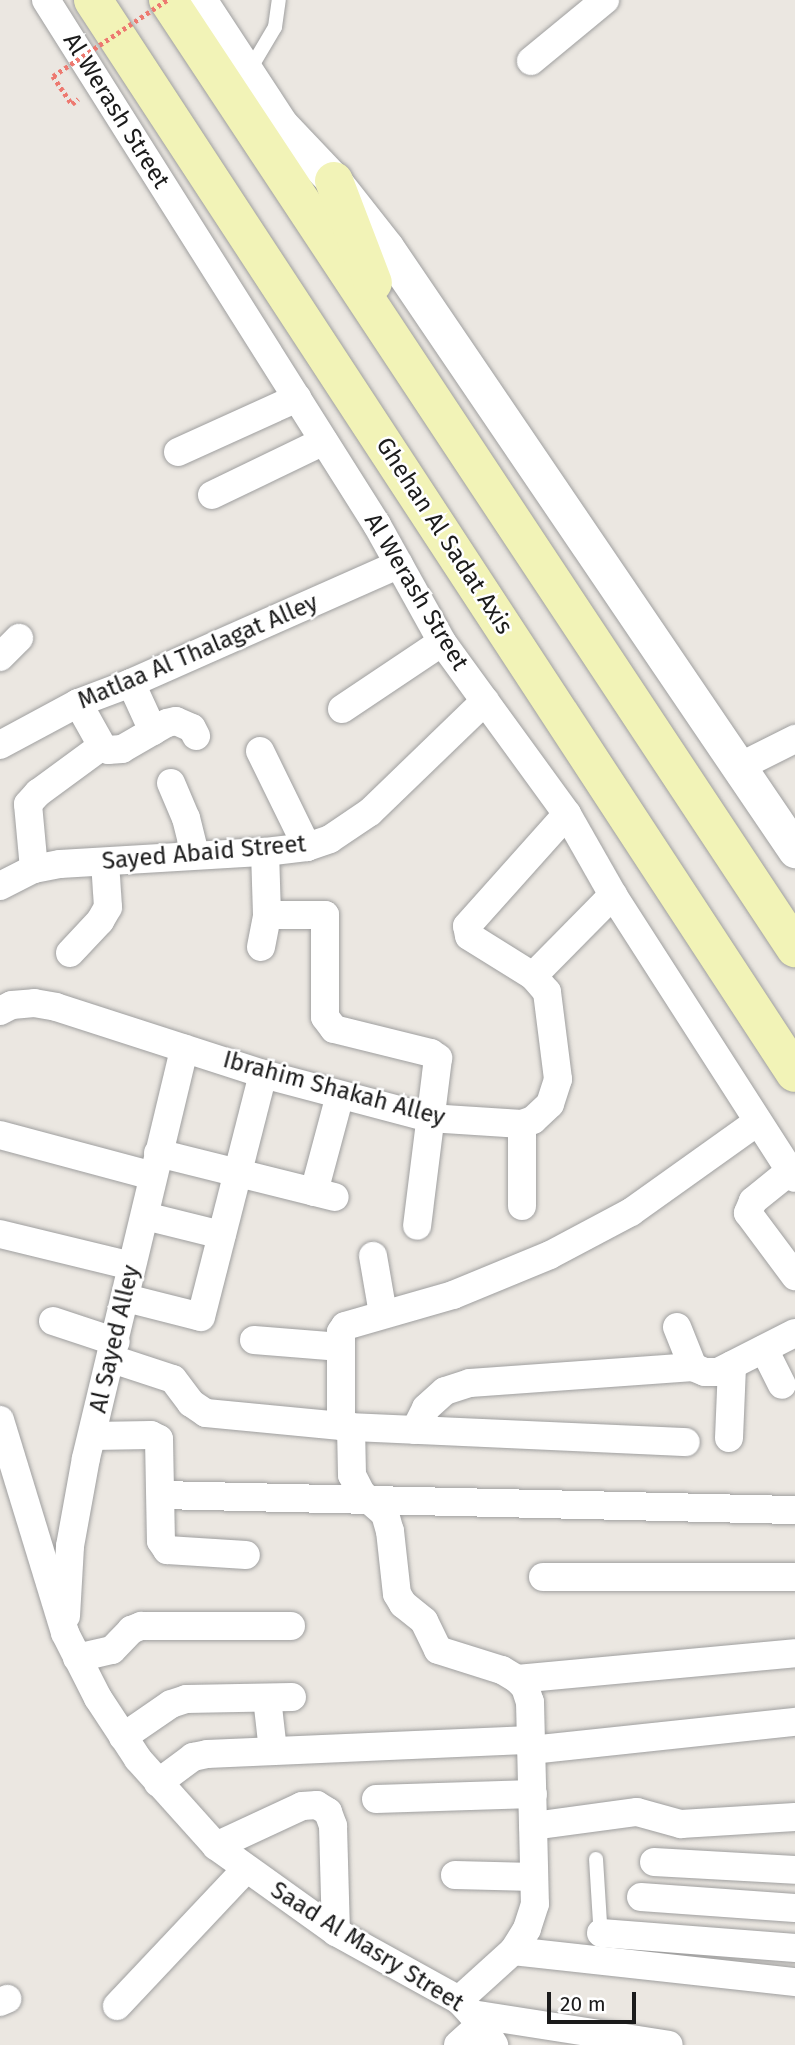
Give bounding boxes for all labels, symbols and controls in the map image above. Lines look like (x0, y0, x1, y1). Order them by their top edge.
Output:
street label: Al Werash Street (57, 28, 175, 194)
street label: Ghehan Al Sadat Axis (370, 432, 518, 640)
street label: Al Werash Street (358, 508, 474, 676)
street label: Matlaa Al Thalagat Alley (74, 588, 322, 716)
street label: Sayed Abaid Street (101, 830, 307, 876)
street label: Ibrahim Shakah Alley (220, 1045, 448, 1133)
street label: Al Sayed Alley (84, 1262, 146, 1416)
street label: Saad Al Masry Street (265, 1876, 469, 2018)
scale bar (550, 1979, 639, 2023)
text: 20 m (560, 1991, 606, 2017)

